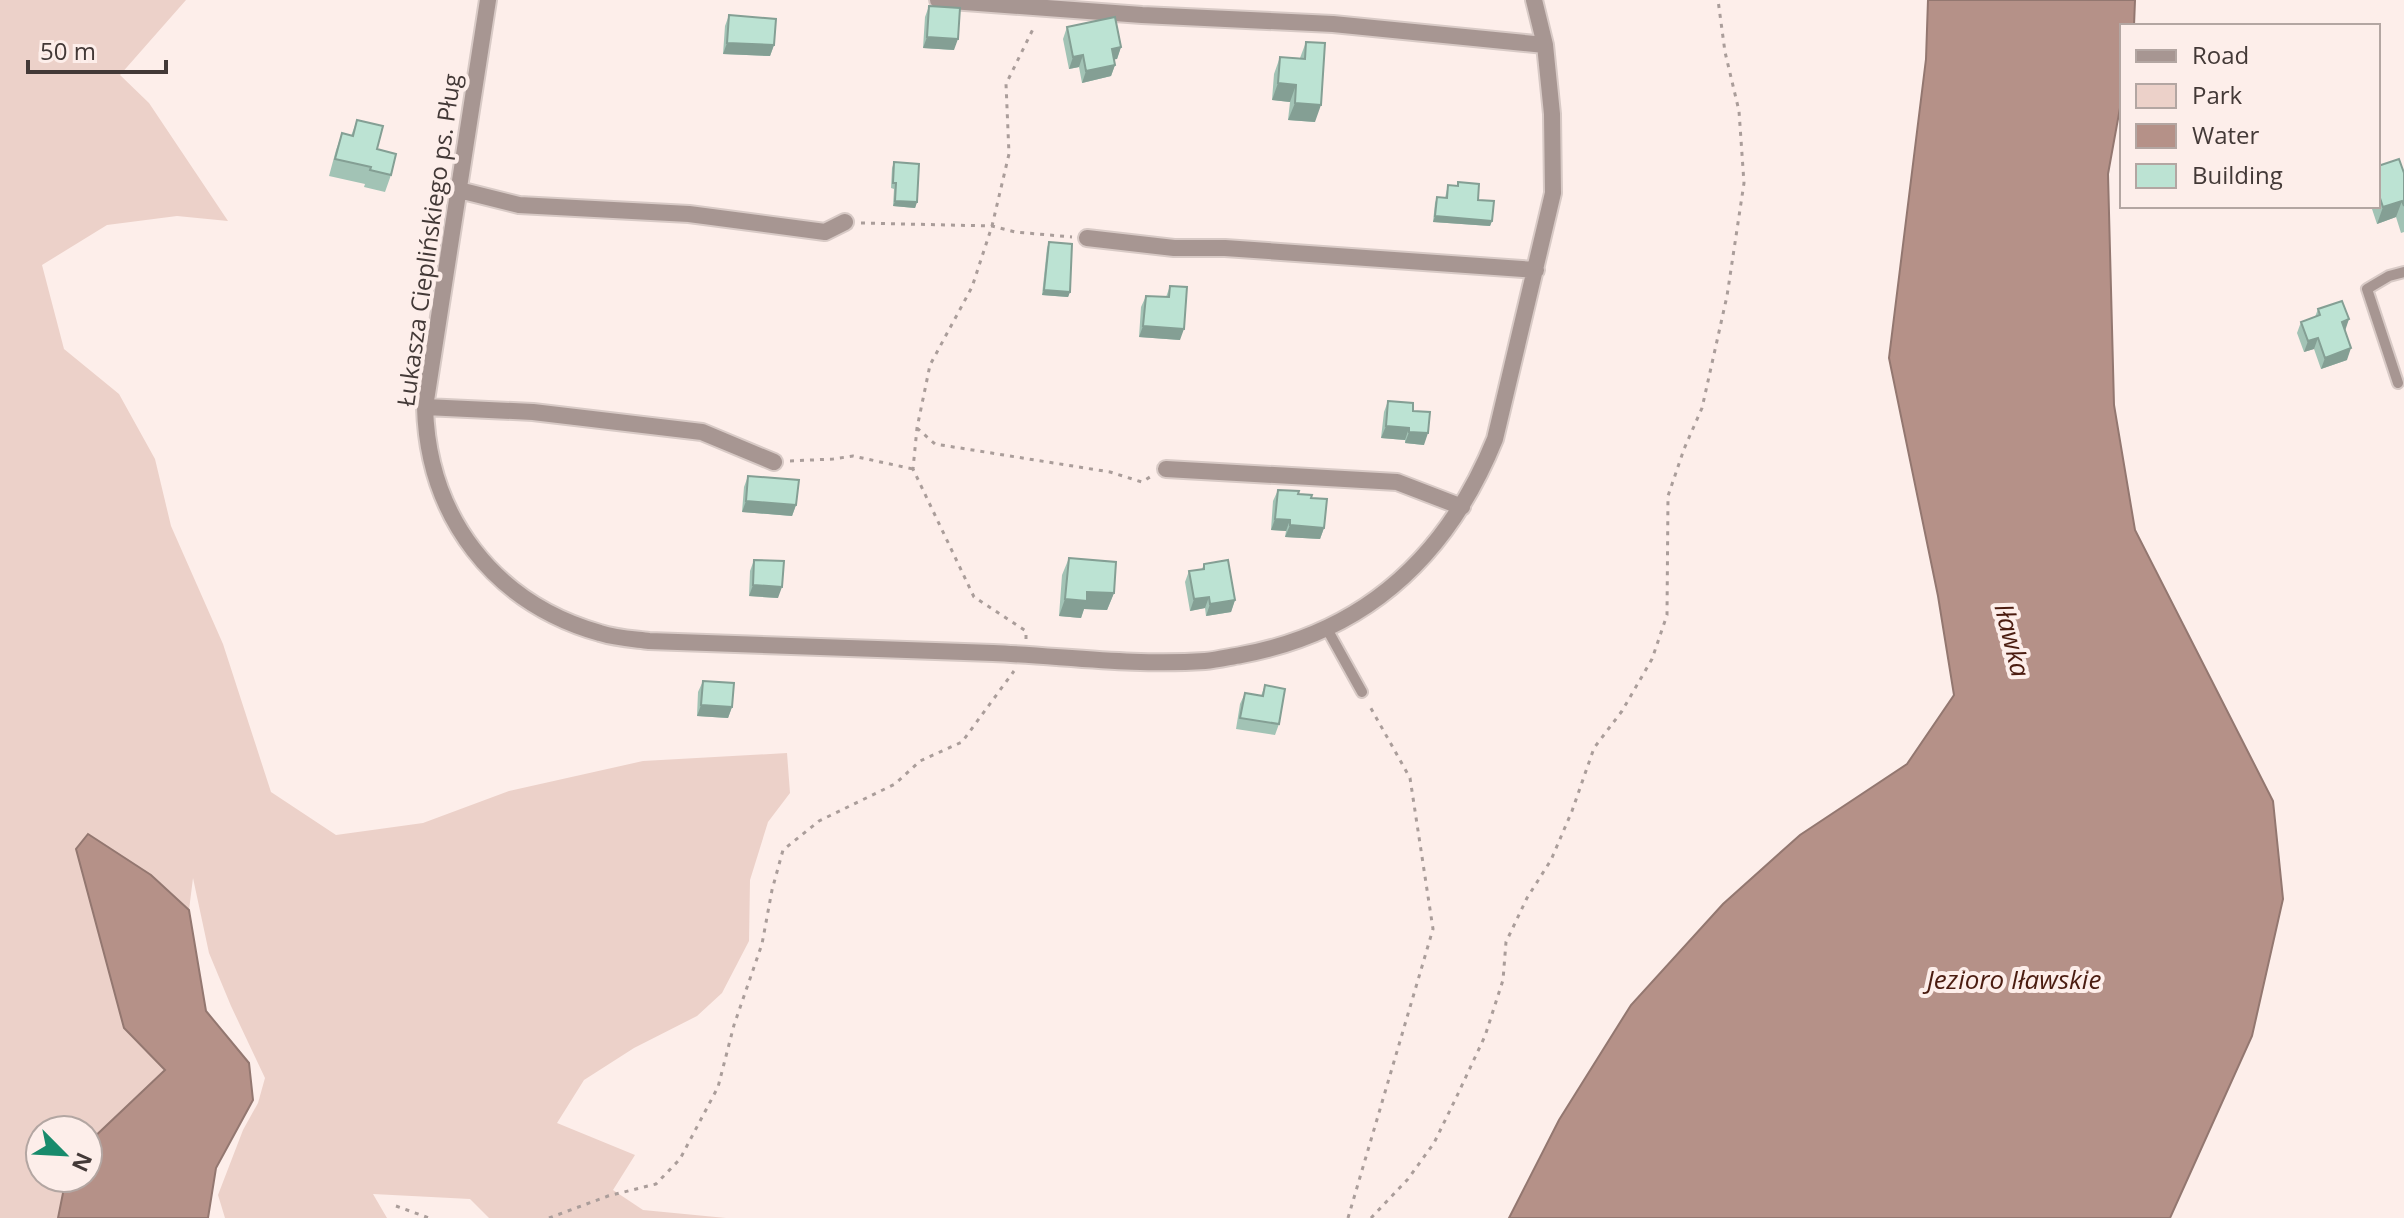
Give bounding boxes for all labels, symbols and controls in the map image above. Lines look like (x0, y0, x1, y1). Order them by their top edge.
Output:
scale bar (28, 24, 166, 74)
legend (2120, 24, 2380, 208)
text: 50 m (40, 34, 96, 67)
text: Road (2192, 38, 2249, 71)
street label: Łukasza Cieplińskiego ps. Pług (388, 71, 468, 409)
text: Park (2192, 78, 2243, 111)
text: Water (2192, 118, 2260, 151)
text: Building (2192, 158, 2283, 191)
water label: Iławka (1987, 600, 2040, 681)
water label: Jezioro Iławskie (1922, 961, 2101, 997)
north arrow (24, 1114, 104, 1194)
text: N (66, 1148, 101, 1177)

